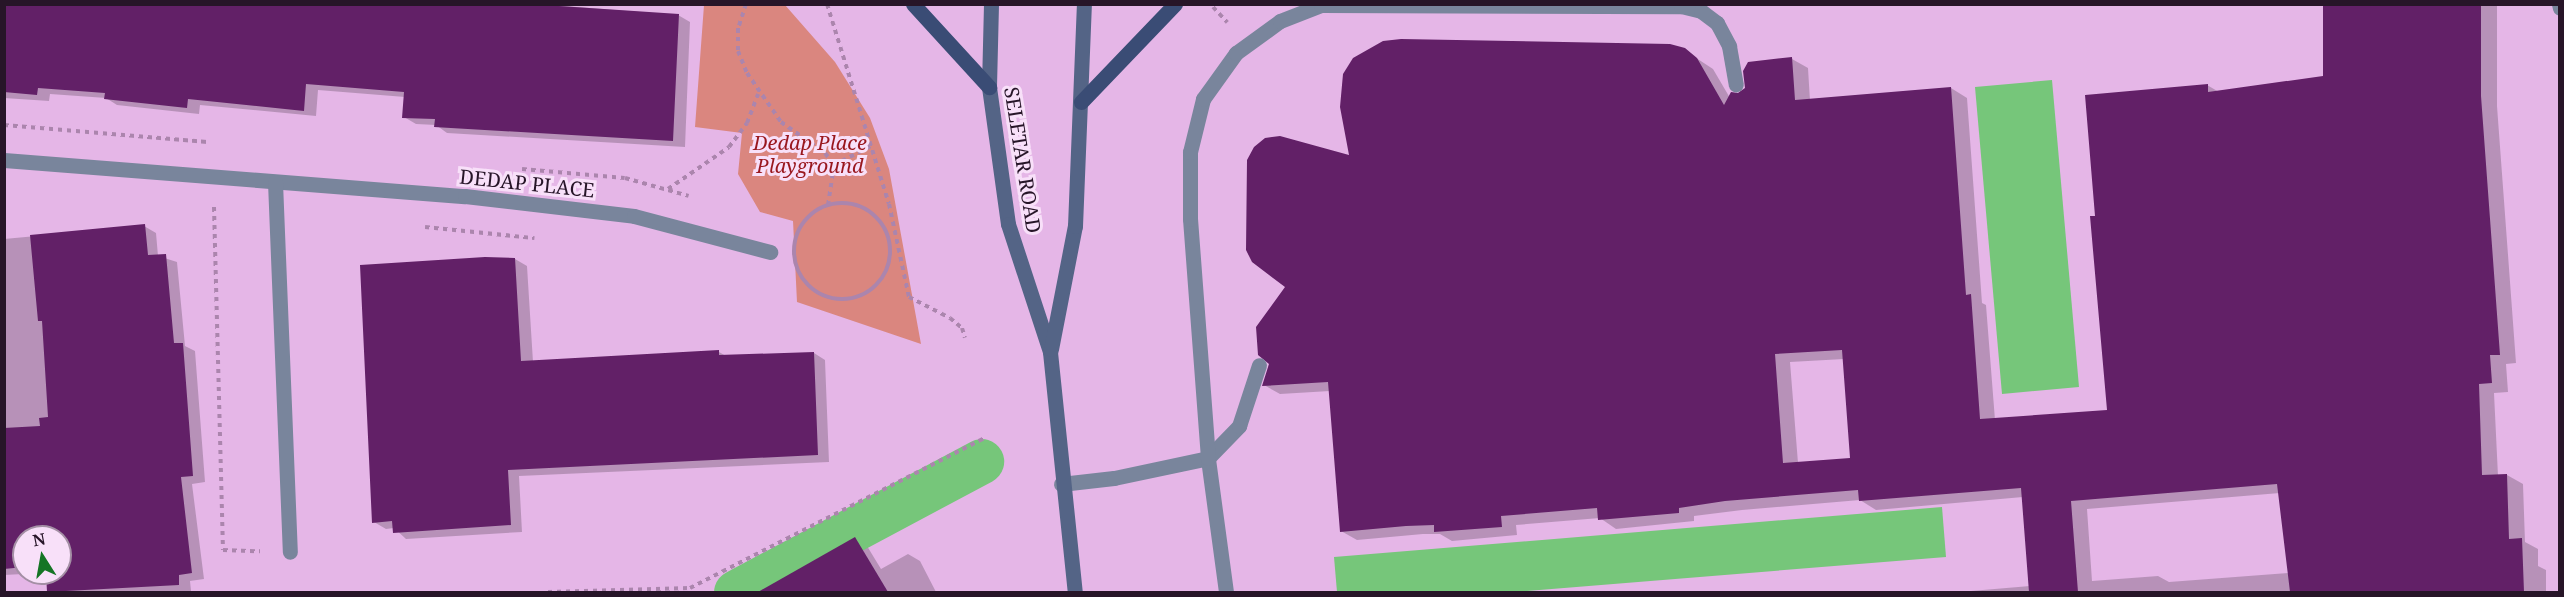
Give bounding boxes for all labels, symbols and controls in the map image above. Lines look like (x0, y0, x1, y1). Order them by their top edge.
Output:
street label: SELETAR ROAD (1000, 85, 1046, 235)
park label: Dedap Place Playground (753, 130, 867, 177)
street label: DEDAP PLACE (458, 164, 596, 202)
north arrow (12, 525, 72, 585)
text: N (31, 527, 47, 551)

